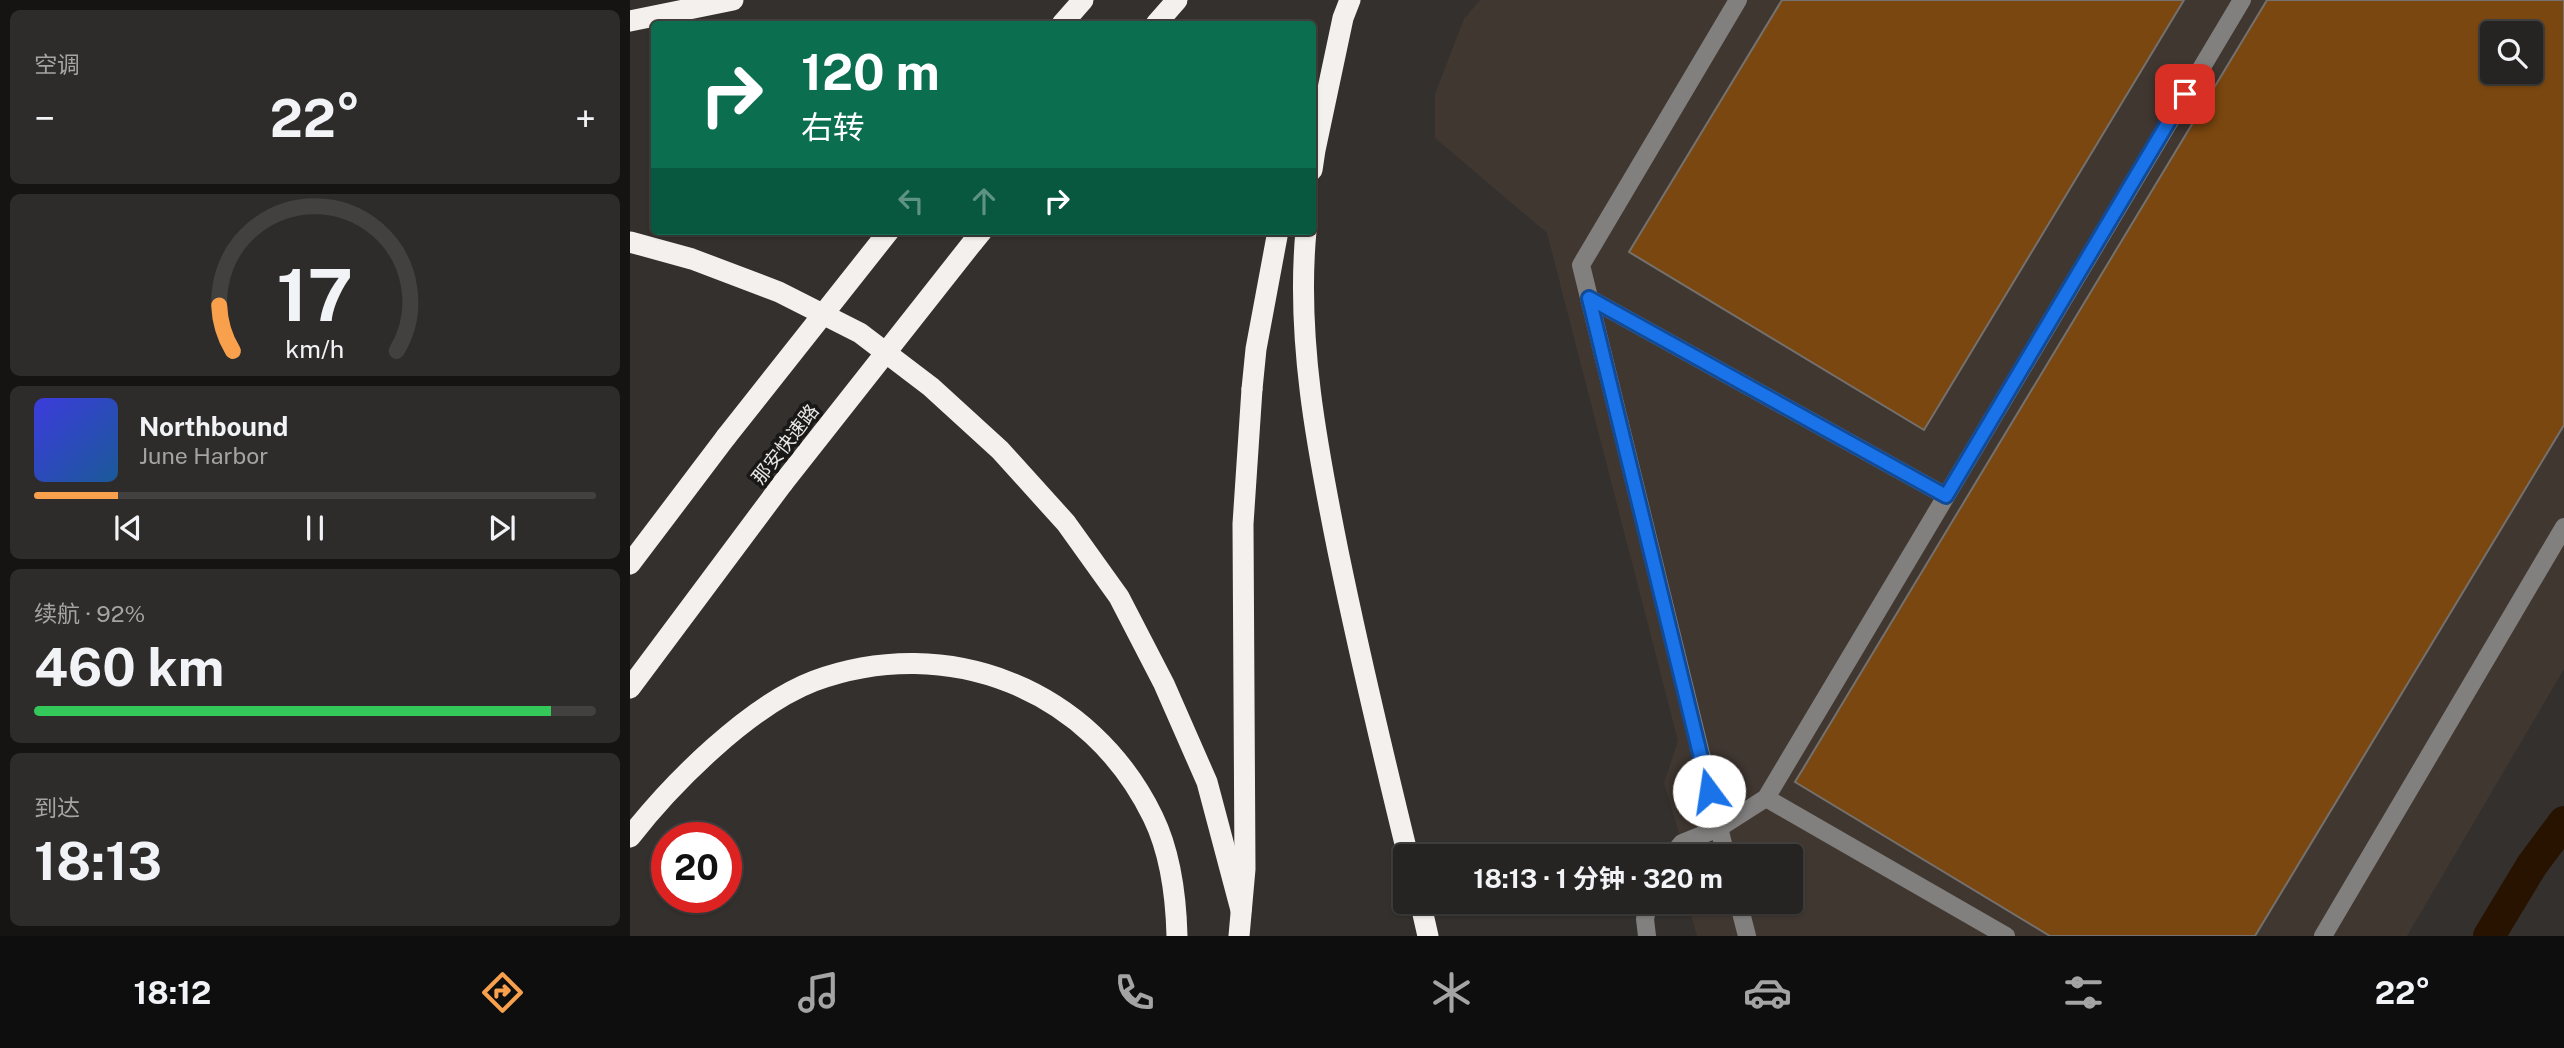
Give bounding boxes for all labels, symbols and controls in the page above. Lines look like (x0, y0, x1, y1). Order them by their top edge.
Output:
map controls (2480, 21, 2543, 84)
button: search (2480, 21, 2543, 84)
text: 120 m (801, 43, 940, 101)
icon: right (686, 49, 777, 140)
text: 空调 (34, 51, 80, 78)
pin (2155, 64, 2215, 124)
icon: arrive (2166, 75, 2204, 113)
text: 22° (270, 88, 360, 149)
text: − (34, 96, 55, 141)
text: + (575, 96, 596, 141)
text: 右转 (801, 109, 865, 146)
icon: left (892, 182, 930, 220)
icon: ahead (965, 182, 1003, 220)
icon: right (1038, 182, 1076, 220)
text: 17 (277, 252, 353, 337)
text: km/h (286, 333, 344, 363)
street label: 那安快速路 (747, 400, 823, 488)
text: Northbound (139, 411, 288, 442)
text: June Harbor (139, 442, 268, 469)
icon: previous (109, 509, 147, 547)
icon: pause (296, 509, 334, 547)
icon: next (483, 509, 521, 547)
text: 续航 · 92% (34, 600, 145, 627)
text: 460 km (34, 637, 224, 698)
position arrow (1672, 754, 1746, 828)
text: 到达 (34, 794, 80, 821)
speed limit sign: 20 (651, 822, 742, 913)
text: 18:13 (34, 831, 162, 892)
text: 18:13 · 1 分钟 · 320 m (1473, 863, 1723, 894)
icon: directions (478, 968, 527, 1017)
icon: music (794, 968, 843, 1017)
icon: phone (1110, 968, 1159, 1017)
icon: climate (1427, 968, 1476, 1017)
icon: car (1743, 968, 1792, 1017)
icon: filters (2059, 968, 2108, 1017)
text: 18:12 (134, 974, 211, 1011)
text: 22° (2375, 974, 2430, 1011)

